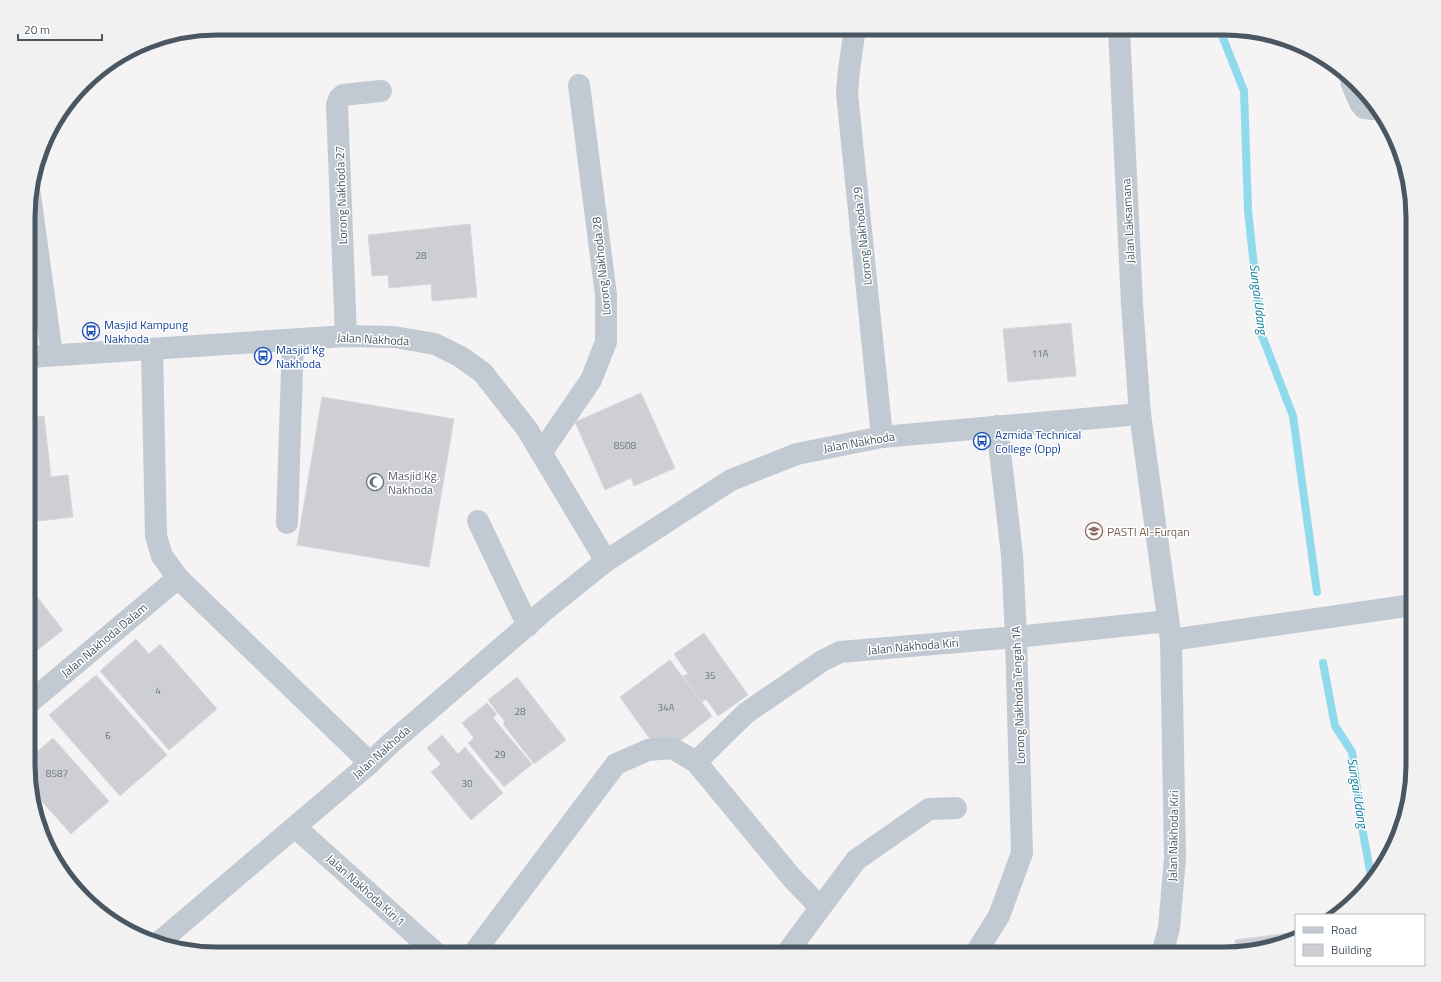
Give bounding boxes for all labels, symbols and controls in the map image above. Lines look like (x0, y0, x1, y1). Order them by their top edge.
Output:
scale bar (18, 16, 102, 42)
text: 20 m (24, 20, 50, 39)
street label: Lorong Nakhoda 27 (330, 145, 352, 245)
street label: Jalan Laksamana (1116, 178, 1140, 264)
street label: Lorong Nakhoda 29 (847, 186, 877, 286)
street label: Lorong Nakhoda 28 (586, 216, 616, 316)
house number: 28 (415, 248, 427, 263)
water label: Sungai Udang (1245, 263, 1273, 337)
place label: Masjid Kampung Nakhoda (104, 315, 188, 348)
bus stop icon: Masjid Kampung Nakhoda (81, 321, 101, 341)
street label: Jalan Nakhoda (336, 328, 410, 350)
place label: Masjid Kg Nakhoda (276, 340, 325, 373)
bus stop icon: Masjid Kg Nakhoda (253, 346, 273, 366)
house number: 11A (1031, 346, 1049, 361)
place label: Azmida Technical College (Opp) (995, 425, 1081, 458)
street label: Jalan Nakhoda (822, 426, 896, 458)
bus stop icon: Azmida Technical College (Opp) (972, 431, 992, 451)
house number: 8508 (614, 438, 637, 453)
place label: Masjid Kg. Nakhoda (388, 466, 439, 499)
mosque icon: Masjid Kg. Nakhoda (365, 472, 385, 492)
school or university icon: PASTI Al-Furqan (1084, 521, 1104, 541)
place label: PASTI Al-Furqan (1107, 522, 1190, 541)
street label: Jalan Nakhoda Dalam (57, 598, 151, 682)
street label: Lorong Nakhoda Tengah 1A (1006, 626, 1030, 764)
street label: Jalan Nakhoda Kiri (867, 633, 959, 659)
house number: 35 (704, 668, 716, 683)
house number: 4 (155, 683, 161, 698)
house number: 34A (657, 700, 675, 715)
house number: 28 (514, 704, 526, 719)
street label: Jalan Nakhoda (348, 721, 414, 783)
house number: 6 (105, 728, 111, 743)
house number: 29 (494, 747, 506, 762)
water label: Sungai Udang (1343, 756, 1374, 831)
house number: 8587 (46, 766, 68, 781)
house number: 30 (461, 776, 473, 791)
street label: Jalan Nakhoda Kiri (1163, 790, 1183, 882)
street label: Jalan Nakhoda Kiri 1 (322, 849, 410, 931)
legend (1295, 914, 1425, 966)
text: Road (1331, 920, 1357, 939)
text: Building (1331, 940, 1372, 959)

